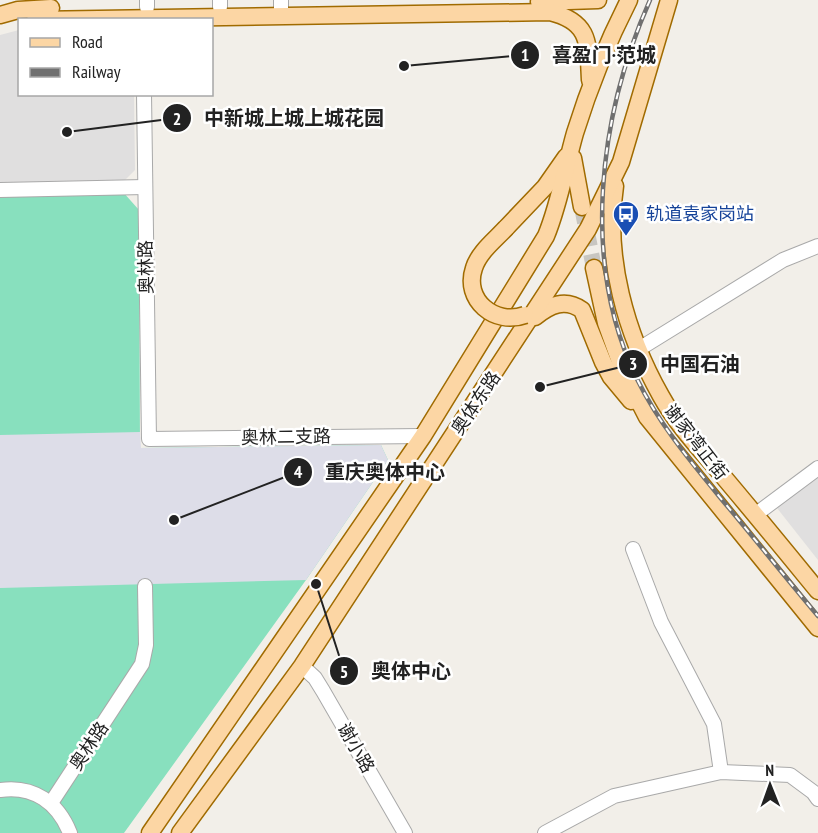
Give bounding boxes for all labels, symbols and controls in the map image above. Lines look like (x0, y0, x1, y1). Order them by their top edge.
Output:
legend (18, 18, 213, 96)
text: Road (72, 30, 103, 53)
callout: 喜盈门·范城 (510, 36, 668, 74)
text: 喜盈门·范城 (552, 42, 656, 68)
text: 1 (521, 43, 529, 66)
text: Railway (72, 60, 121, 83)
callout: 中新城上城上城花园 (162, 99, 396, 137)
text: 中新城上城上城花园 (204, 105, 384, 131)
text: 2 (173, 107, 181, 130)
bus stop icon: 轨道袁家岗站 (611, 199, 641, 237)
place label: 轨道袁家岗站 (646, 202, 754, 225)
street label: 奥林路 (134, 240, 157, 294)
callout: 中国石油 (618, 345, 752, 383)
text: 中国石油 (660, 351, 740, 377)
text: 3 (629, 352, 637, 375)
street label: 奥体东路 (446, 366, 505, 439)
street label: 谢家湾正街 (660, 399, 733, 484)
street label: 奥林二支路 (241, 424, 331, 449)
callout: 重庆奥体中心 (283, 453, 457, 491)
text: 重庆奥体中心 (325, 459, 445, 485)
text: 4 (294, 460, 303, 483)
callout: 奥体中心 (329, 652, 463, 690)
text: 奥体中心 (371, 658, 451, 684)
text: 5 (340, 660, 348, 683)
street label: 奥林路 (64, 717, 113, 775)
street label: 谢小路 (333, 719, 380, 777)
north arrow (740, 755, 800, 815)
text: N (765, 760, 774, 780)

